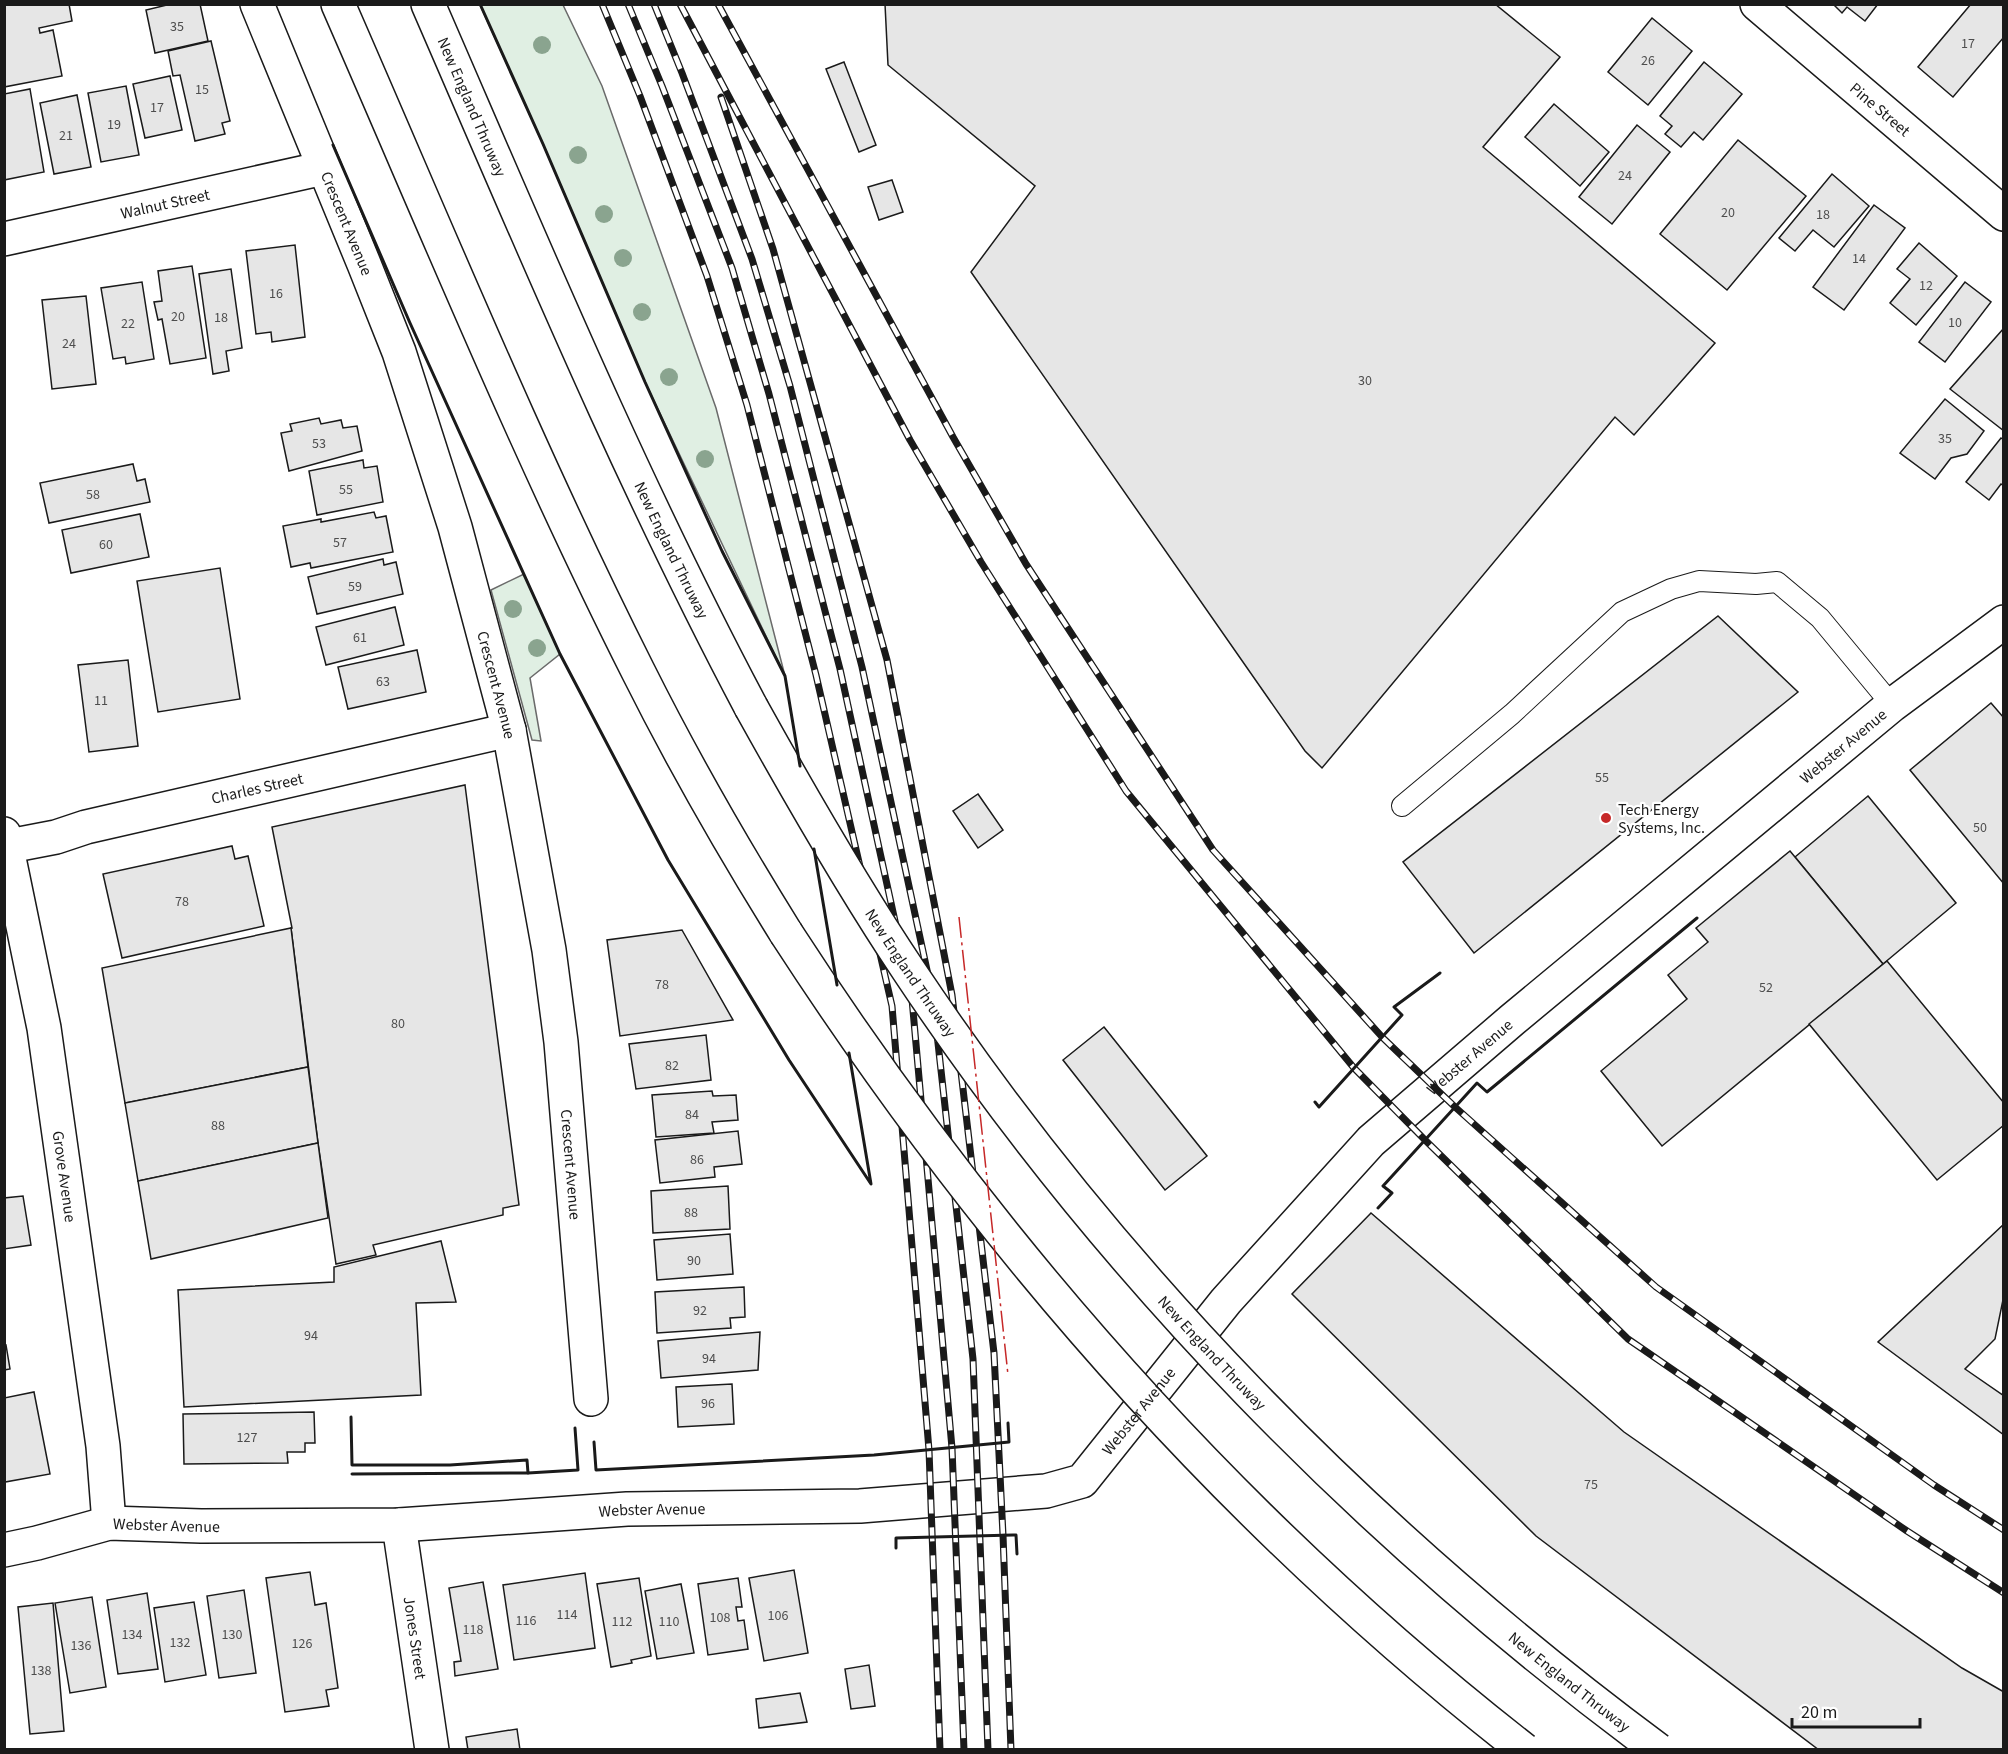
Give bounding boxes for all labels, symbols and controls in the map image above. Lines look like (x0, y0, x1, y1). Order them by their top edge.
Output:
house number: 35 (170, 17, 184, 37)
street label: New England Thruway (432, 34, 512, 181)
house number: 17 (1961, 34, 1975, 54)
house number: 26 (1641, 51, 1655, 71)
street label: Pine Street (1845, 78, 1915, 142)
house number: 15 (195, 80, 209, 100)
house number: 17 (150, 98, 164, 118)
house number: 19 (107, 115, 121, 135)
house number: 21 (59, 126, 73, 146)
house number: 24 (1618, 166, 1632, 186)
street label: Crescent Avenue (315, 168, 377, 279)
street label: Walnut Street (119, 184, 213, 225)
house number: 20 (1721, 203, 1735, 223)
house number: 18 (1816, 205, 1830, 225)
house number: 14 (1852, 249, 1866, 269)
house number: 12 (1919, 276, 1933, 296)
house number: 16 (269, 284, 283, 304)
house number: 20 (171, 307, 185, 327)
house number: 18 (214, 308, 228, 328)
house number: 10 (1948, 313, 1962, 333)
house number: 22 (121, 314, 135, 334)
house number: 24 (62, 334, 76, 354)
house number: 30 (1358, 371, 1372, 391)
house number: 35 (1938, 429, 1952, 449)
house number: 53 (312, 434, 326, 454)
street label: New England Thruway (628, 478, 714, 623)
house number: 55 (339, 480, 353, 500)
house number: 58 (86, 485, 100, 505)
house number: 57 (333, 533, 347, 553)
house number: 60 (99, 535, 113, 555)
house number: 59 (348, 577, 362, 597)
house number: 61 (353, 628, 367, 648)
street label: Crescent Avenue (471, 629, 520, 741)
house number: 63 (376, 672, 390, 692)
house number: 11 (94, 691, 108, 711)
street label: Webster Avenue (1795, 704, 1892, 789)
street label: Charles Street (209, 767, 306, 810)
house number: 55 (1595, 768, 1609, 788)
place label: Tech Energy Systems, Inc. (1618, 799, 1705, 839)
marker: Tech Energy Systems, Inc. (1599, 811, 1613, 825)
house number: 50 (1973, 818, 1987, 838)
house number: 78 (175, 892, 189, 912)
street label: New England Thruway (859, 905, 961, 1042)
house number: 78 (655, 975, 669, 995)
house number: 52 (1759, 978, 1773, 998)
house number: 80 (391, 1014, 405, 1034)
street label: Webster Avenue (1422, 1014, 1518, 1101)
house number: 82 (665, 1056, 679, 1076)
house number: 84 (685, 1105, 699, 1125)
street label: Crescent Avenue (555, 1108, 586, 1221)
house number: 88 (211, 1116, 225, 1136)
street label: Grove Avenue (47, 1130, 81, 1224)
house number: 86 (690, 1150, 704, 1170)
house number: 88 (684, 1203, 698, 1223)
house number: 90 (687, 1251, 701, 1271)
street label: New England Thruway (1153, 1291, 1271, 1416)
house number: 92 (693, 1301, 707, 1321)
house number: 94 (304, 1326, 318, 1346)
house number: 94 (702, 1349, 716, 1369)
street label: Webster Avenue (1097, 1363, 1181, 1460)
house number: 96 (701, 1394, 715, 1414)
house number: 127 (237, 1428, 257, 1448)
house number: 75 (1584, 1475, 1598, 1495)
street label: Webster Avenue (598, 1498, 706, 1523)
street label: Webster Avenue (113, 1513, 220, 1538)
street label: Jones Street (398, 1595, 432, 1681)
house number: 114 (557, 1605, 577, 1625)
house number: 106 (768, 1606, 788, 1626)
house number: 108 (710, 1608, 730, 1628)
house number: 116 (516, 1611, 536, 1631)
house number: 112 (612, 1612, 632, 1632)
house number: 110 (659, 1612, 679, 1632)
house number: 118 (463, 1620, 483, 1640)
house number: 134 (122, 1625, 142, 1645)
house number: 130 (222, 1625, 242, 1645)
street label: New England Thruway (1503, 1627, 1635, 1738)
house number: 132 (170, 1633, 190, 1653)
house number: 126 (292, 1634, 312, 1654)
house number: 136 (71, 1636, 91, 1656)
house number: 138 (31, 1661, 51, 1681)
scale bar (1792, 1691, 1920, 1729)
text: 20 m (1801, 1700, 1837, 1725)

